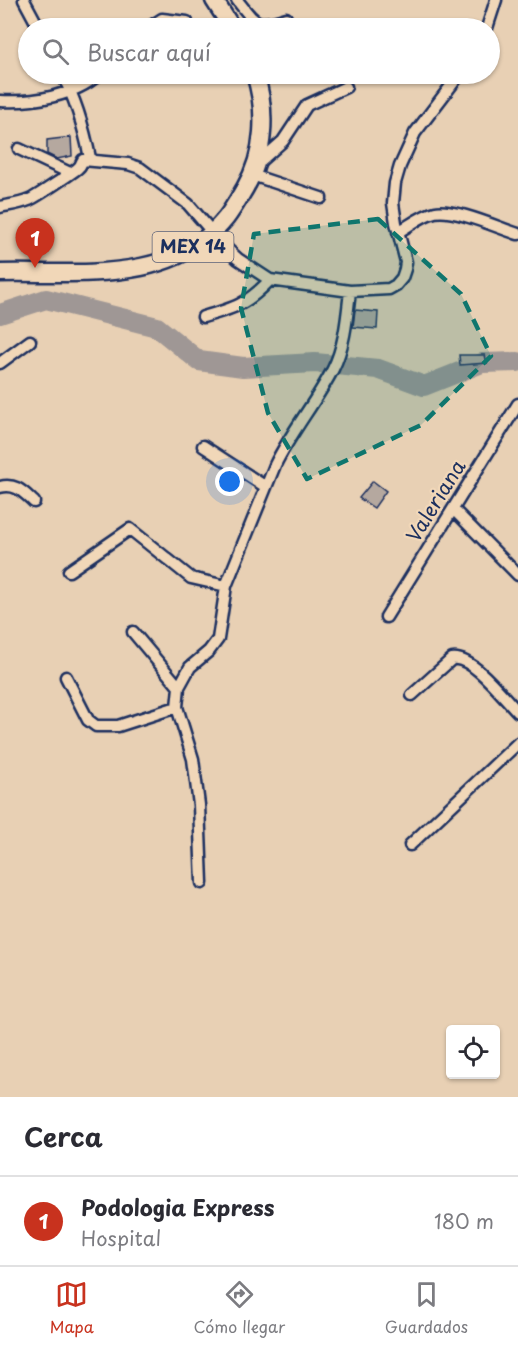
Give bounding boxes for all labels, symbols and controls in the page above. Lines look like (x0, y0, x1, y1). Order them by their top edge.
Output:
search box (18, 18, 500, 84)
icon: search (39, 35, 72, 68)
text: Buscar aquí (87, 35, 211, 68)
pin: 1 (15, 218, 54, 268)
road number: MEX 14 (152, 232, 234, 262)
street label: Valeriana (398, 453, 473, 547)
your location (215, 467, 244, 496)
map controls (446, 1025, 500, 1079)
button: locate (446, 1025, 500, 1079)
text: Cerca (24, 1117, 103, 1156)
text: Podologia Express (81, 1190, 275, 1223)
text: 1 (39, 1206, 48, 1236)
text: 180 m (434, 1206, 494, 1236)
text: Hospital (81, 1223, 161, 1253)
tab: Mapa (50, 1278, 94, 1338)
tab: Cómo llegar (194, 1278, 285, 1338)
tab: Guardados (385, 1278, 468, 1338)

